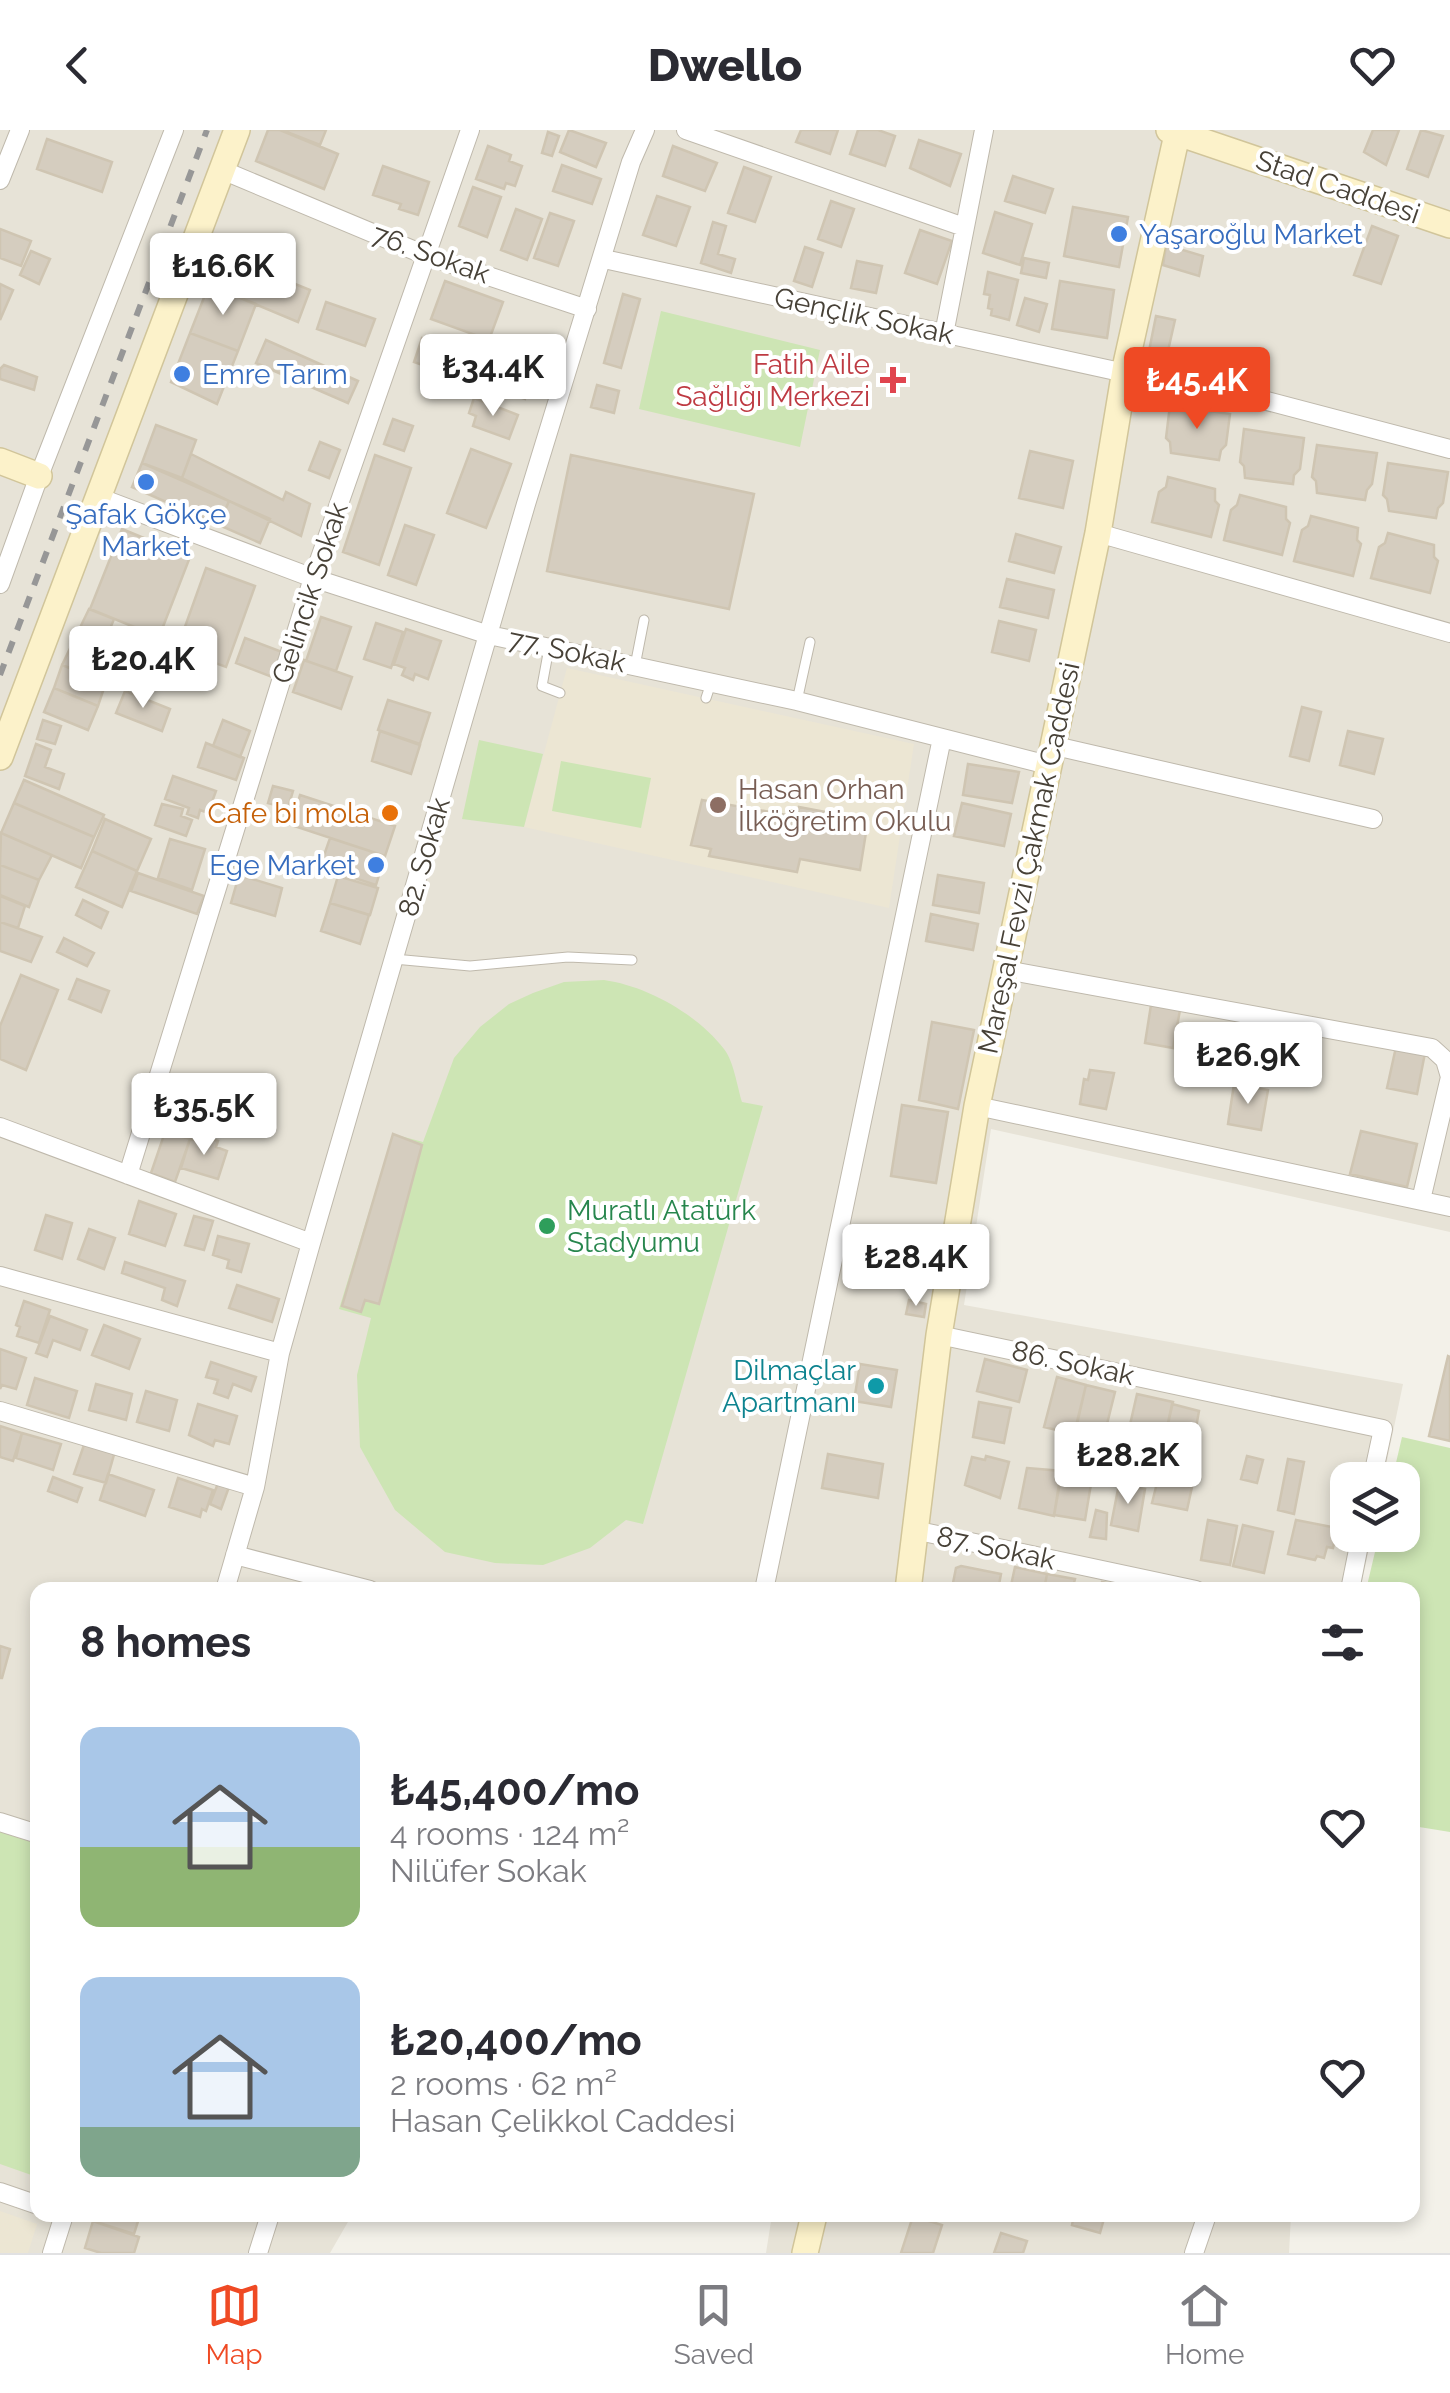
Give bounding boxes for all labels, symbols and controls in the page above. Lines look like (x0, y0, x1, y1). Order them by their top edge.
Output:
icon: back (50, 38, 105, 93)
icon: heart (1345, 38, 1400, 93)
text: Dwello (648, 39, 802, 92)
street label: Stad Caddesi (1252, 144, 1424, 230)
street label: 76. Sokak (368, 217, 495, 291)
place label: Yaşaroğlu Market (1139, 218, 1363, 251)
marker: Yaşaroğlu Market (1108, 223, 1130, 245)
pin: ₺16.6K (142, 233, 304, 318)
text: ₺16.6K (172, 247, 274, 284)
street label: Gençlik Sokak (771, 281, 957, 351)
pin: ₺34.4K (412, 334, 574, 419)
pin: ₺45.4K (1116, 347, 1278, 432)
text: ₺34.4K (442, 348, 544, 385)
place label: Fatih Aile Sağlığı Merkezi (675, 348, 870, 413)
place label: Emre Tarım (202, 358, 348, 391)
text: ₺45.4K (1146, 361, 1248, 398)
marker: Emre Tarım (171, 363, 193, 385)
marker: Fatih Aile Sağlığı Merkezi (880, 367, 906, 393)
marker: Şafak Gökçe Market (135, 471, 157, 493)
place label: Şafak Gökçe Market (65, 498, 227, 563)
street label: Gelincik Sokak (265, 498, 355, 688)
street label: 77. Sokak (505, 622, 629, 680)
pin: ₺20.4K (62, 626, 224, 711)
text: ₺20.4K (91, 640, 195, 677)
street label: Mareşal Fevzi Çakmak Caddesi (971, 659, 1087, 1057)
place label: Hasan Orhan İlköğretim Okulu (738, 773, 951, 838)
street label: 82. Sokak (391, 794, 457, 920)
marker: Hasan Orhan İlköğretim Okulu (707, 794, 729, 816)
place label: Cafe bi mola (207, 797, 370, 830)
marker: Cafe bi mola (379, 802, 401, 824)
place label: Ege Market (209, 849, 357, 882)
marker: Ege Market (365, 854, 387, 876)
pin: ₺26.9K (1167, 1022, 1329, 1107)
text: ₺26.9K (1196, 1036, 1300, 1073)
pin: ₺35.5K (123, 1073, 285, 1158)
text: ₺35.5K (154, 1087, 254, 1124)
place label: Muratlı Atatürk Stadyumu (567, 1194, 756, 1259)
marker: Muratlı Atatürk Stadyumu (536, 1215, 558, 1237)
pin: ₺28.4K (835, 1224, 997, 1309)
text: ₺28.4K (864, 1238, 968, 1275)
street label: 86. Sokak (1009, 1334, 1137, 1392)
place label: Dilmaçlar Apartmanı (722, 1354, 856, 1419)
marker: Dilmaçlar Apartmanı (865, 1375, 887, 1397)
pin: ₺28.2K (1047, 1422, 1209, 1507)
text: ₺28.2K (1076, 1436, 1180, 1473)
map controls (1330, 1462, 1420, 1552)
button: layers (1330, 1462, 1420, 1552)
street label: 87. Sokak (934, 1519, 1059, 1577)
icon: filters (1315, 1615, 1370, 1670)
text: 8 homes (80, 1618, 251, 1667)
text: ₺45,400/mo (390, 1766, 640, 1815)
icon: home (160, 1767, 280, 1887)
icon: heart (1315, 1800, 1370, 1855)
text: 4 rooms · 124 m² (390, 1815, 630, 1852)
text: Nilüfer Sokak (390, 1852, 587, 1889)
text: ₺20,400/mo (390, 2016, 642, 2065)
icon: home (160, 2017, 280, 2137)
icon: heart (1315, 2050, 1370, 2105)
text: 2 rooms · 62 m² (390, 2065, 617, 2102)
text: Hasan Çelikkol Caddesi (390, 2102, 735, 2139)
tab: Map (206, 2278, 263, 2371)
tab: Saved (674, 2278, 754, 2371)
tab: Home (1165, 2278, 1244, 2371)

